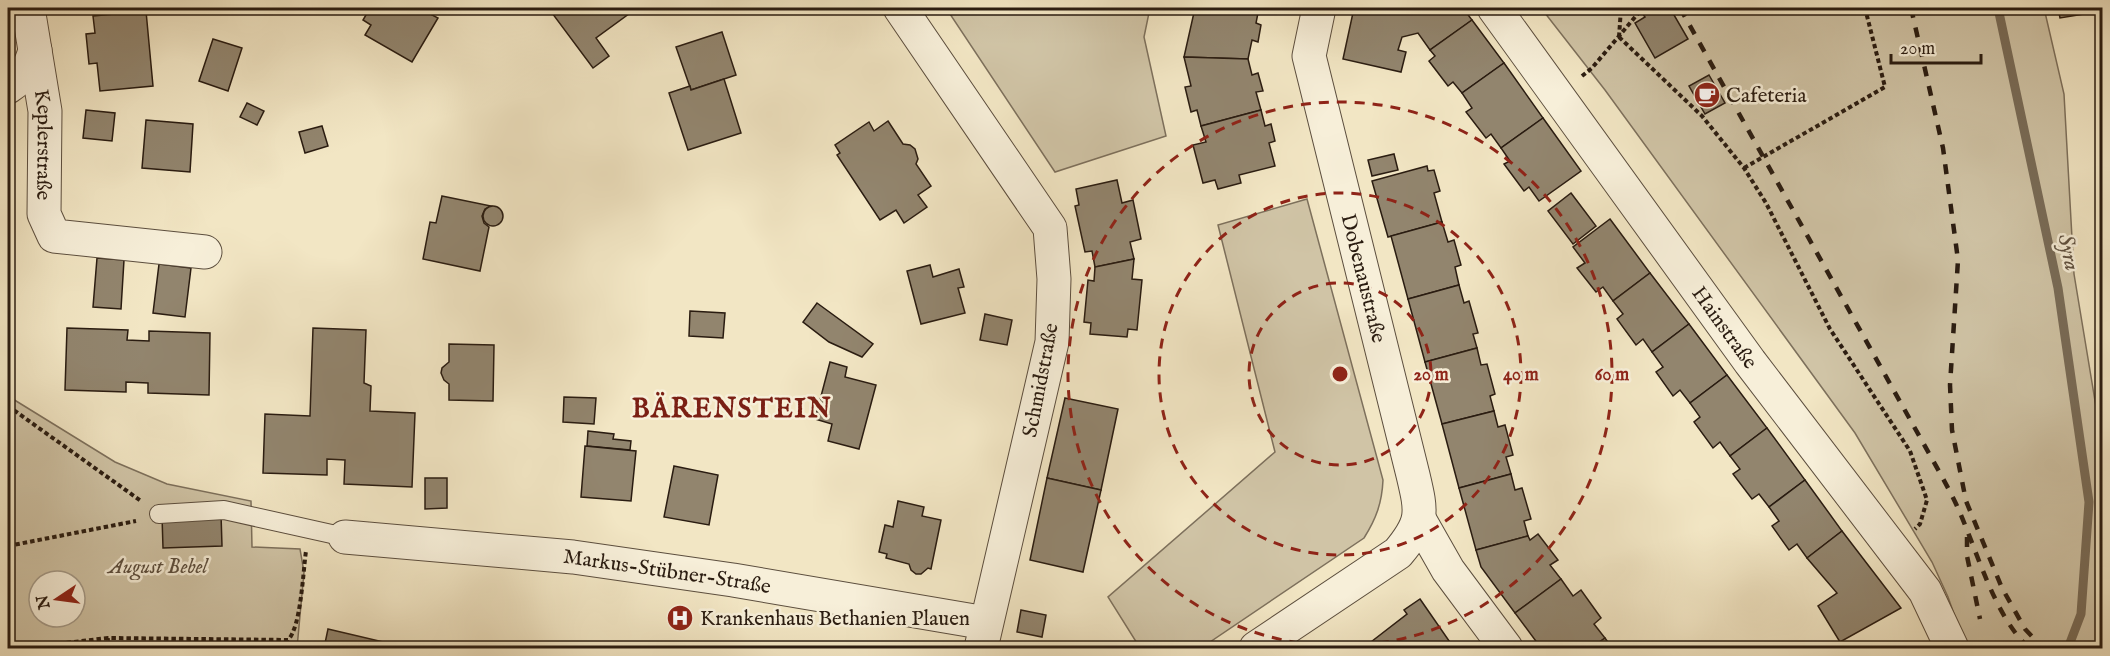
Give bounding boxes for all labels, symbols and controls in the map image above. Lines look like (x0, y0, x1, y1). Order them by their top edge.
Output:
scale bar (1891, 27, 1981, 65)
text: 20 m (1900, 38, 1935, 61)
cafe icon: Cafeteria (1692, 80, 1722, 110)
place label: Cafeteria (1726, 83, 1807, 110)
street label: Keplerstraße (27, 87, 57, 201)
street label: Dobenaustraße (1333, 211, 1392, 346)
water label: Syra (2051, 232, 2086, 274)
street label: Hainstraße (1685, 281, 1763, 375)
street label: Schmidstraße (1017, 321, 1066, 440)
centre of rings (1330, 364, 1350, 384)
text: 20 m (1413, 364, 1449, 387)
text: 40 m (1503, 364, 1539, 387)
text: 60 m (1595, 364, 1629, 387)
district label: BÄRENSTEIN (632, 391, 832, 427)
street label: Markus-Stübner-Straße (561, 544, 773, 601)
park label: August Bebel (107, 554, 210, 581)
north arrow (27, 569, 87, 629)
text: N (33, 593, 56, 612)
hospital icon: Krankenhaus Bethanien Plauen (665, 603, 695, 633)
place label: Krankenhaus Bethanien Plauen (700, 606, 970, 633)

